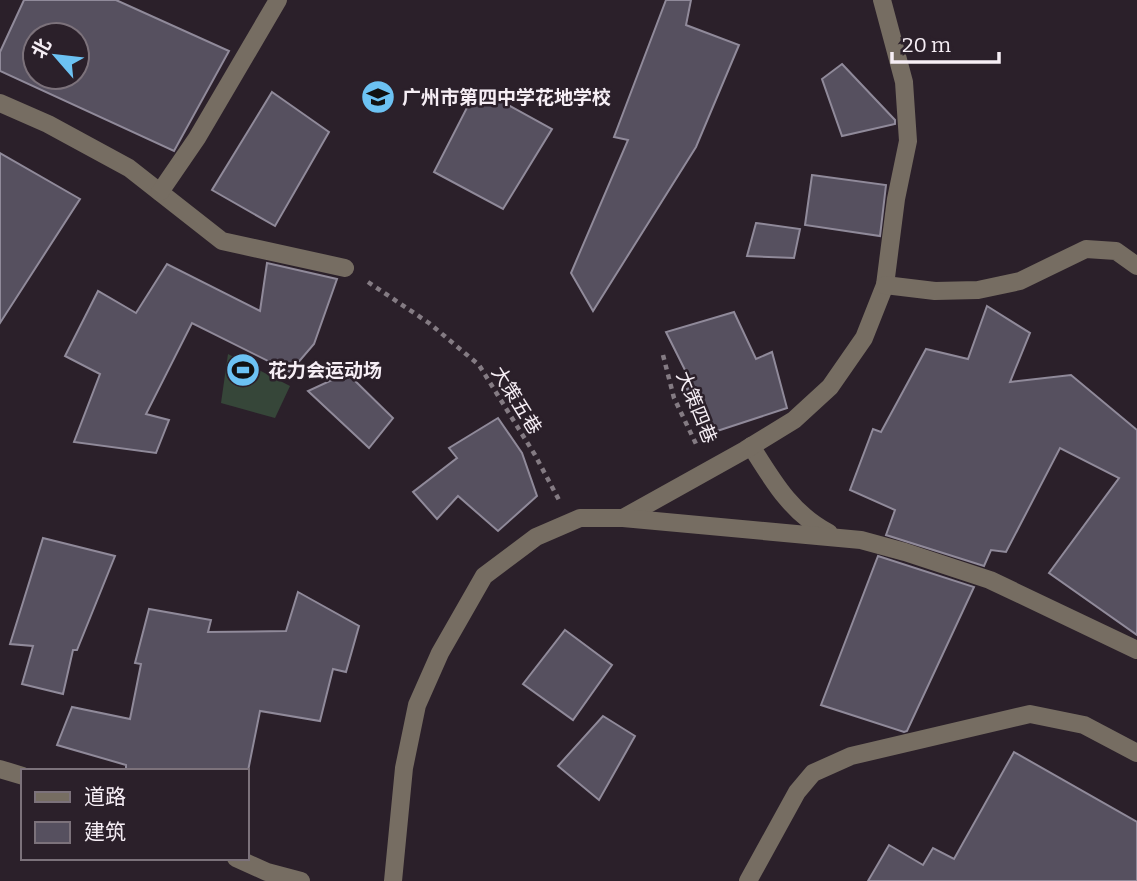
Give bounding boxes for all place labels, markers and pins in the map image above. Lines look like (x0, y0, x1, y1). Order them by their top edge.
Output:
school or university icon: 广州市第四中学花地学校 (359, 78, 397, 116)
place label: 广州市第四中学花地学校 (402, 86, 611, 109)
sports icon: 花力会运动场 (224, 351, 262, 389)
place label: 花力会运动场 (268, 359, 382, 382)

